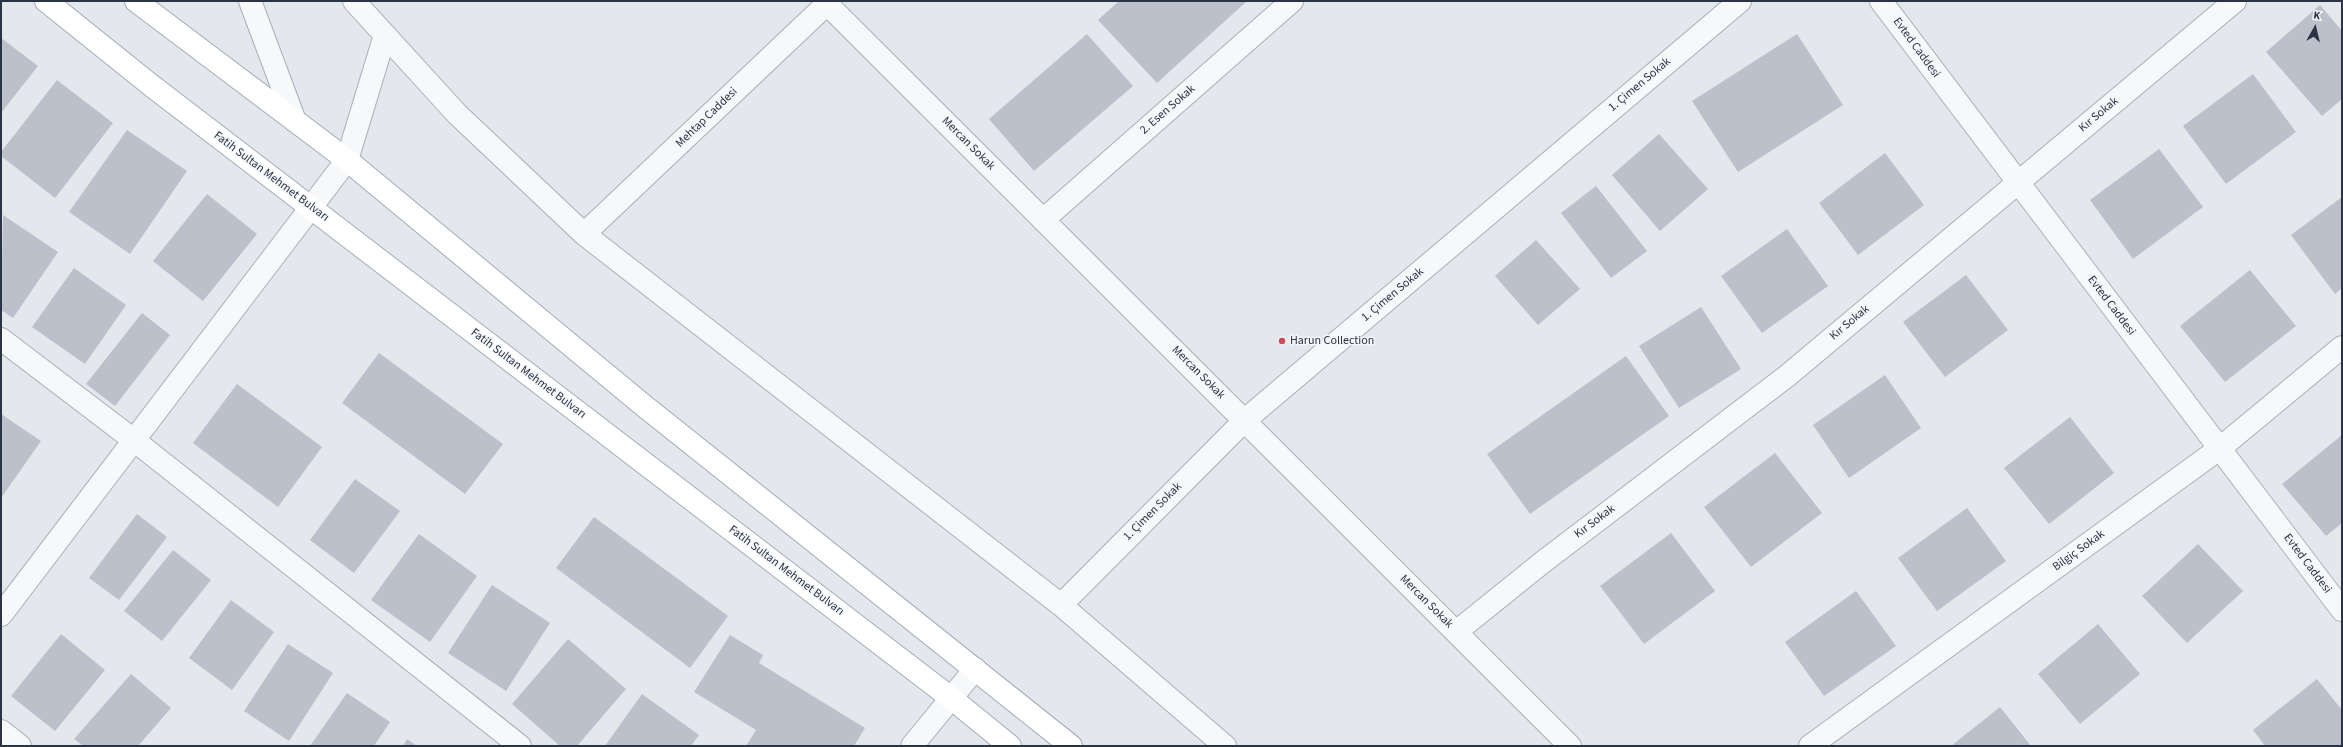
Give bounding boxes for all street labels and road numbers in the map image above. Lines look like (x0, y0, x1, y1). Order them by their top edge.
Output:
street label: Evted Caddesi (1889, 15, 1943, 81)
street label: 1. Çimen Sokak (1606, 55, 1674, 115)
street label: 2. Esen Sokak (1137, 82, 1199, 138)
street label: Mehtap Caddesi (673, 85, 741, 151)
street label: Kır Sokak (2076, 94, 2122, 136)
street label: Mercan Sokak (938, 114, 998, 174)
street label: Fatih Sultan Mehmet Bulvarı (210, 129, 332, 225)
street label: 1. Çimen Sokak (1359, 265, 1427, 325)
street label: Evted Caddesi (2084, 273, 2138, 339)
street label: Kır Sokak (1827, 302, 1873, 344)
street label: Fatih Sultan Mehmet Bulvarı (467, 326, 589, 422)
street label: Mercan Sokak (1168, 343, 1228, 403)
street label: 1. Çimen Sokak (1121, 480, 1185, 544)
street label: Kır Sokak (1572, 502, 1618, 542)
street label: Fatih Sultan Mehmet Bulvarı (725, 523, 847, 619)
street label: Bilgiç Sokak (2050, 527, 2108, 575)
street label: Evted Caddesi (2280, 531, 2334, 597)
street label: Mercan Sokak (1396, 572, 1456, 632)

